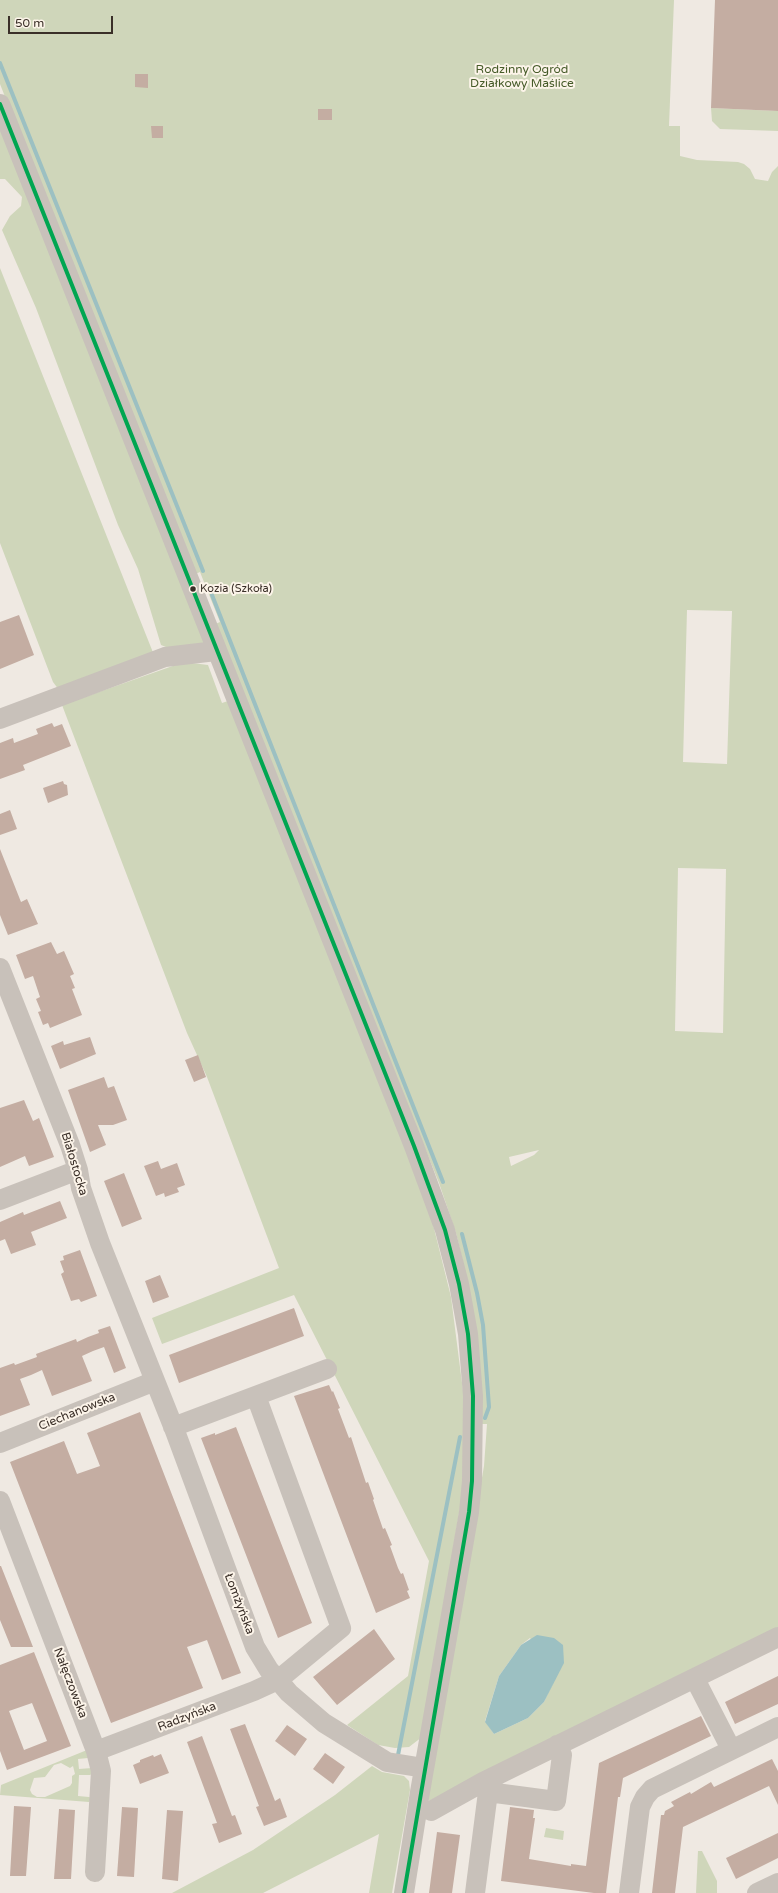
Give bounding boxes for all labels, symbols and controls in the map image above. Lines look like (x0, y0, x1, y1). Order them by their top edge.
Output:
scale bar (10, 8, 115, 34)
text: 50 m (15, 16, 44, 30)
park label: Rodzinny Ogród Działkowy Maślice (470, 63, 574, 91)
place label: Kozia (Szkoła) (200, 582, 272, 596)
marker: Kozia (Szkoła) (188, 584, 198, 594)
street label: Białostocka (58, 1131, 90, 1197)
street label: Ciechanowska (37, 1390, 117, 1434)
street label: Łomżyńska (221, 1572, 257, 1636)
street label: Nałęczowska (50, 1646, 90, 1720)
street label: Radzyńska (156, 1699, 218, 1735)

